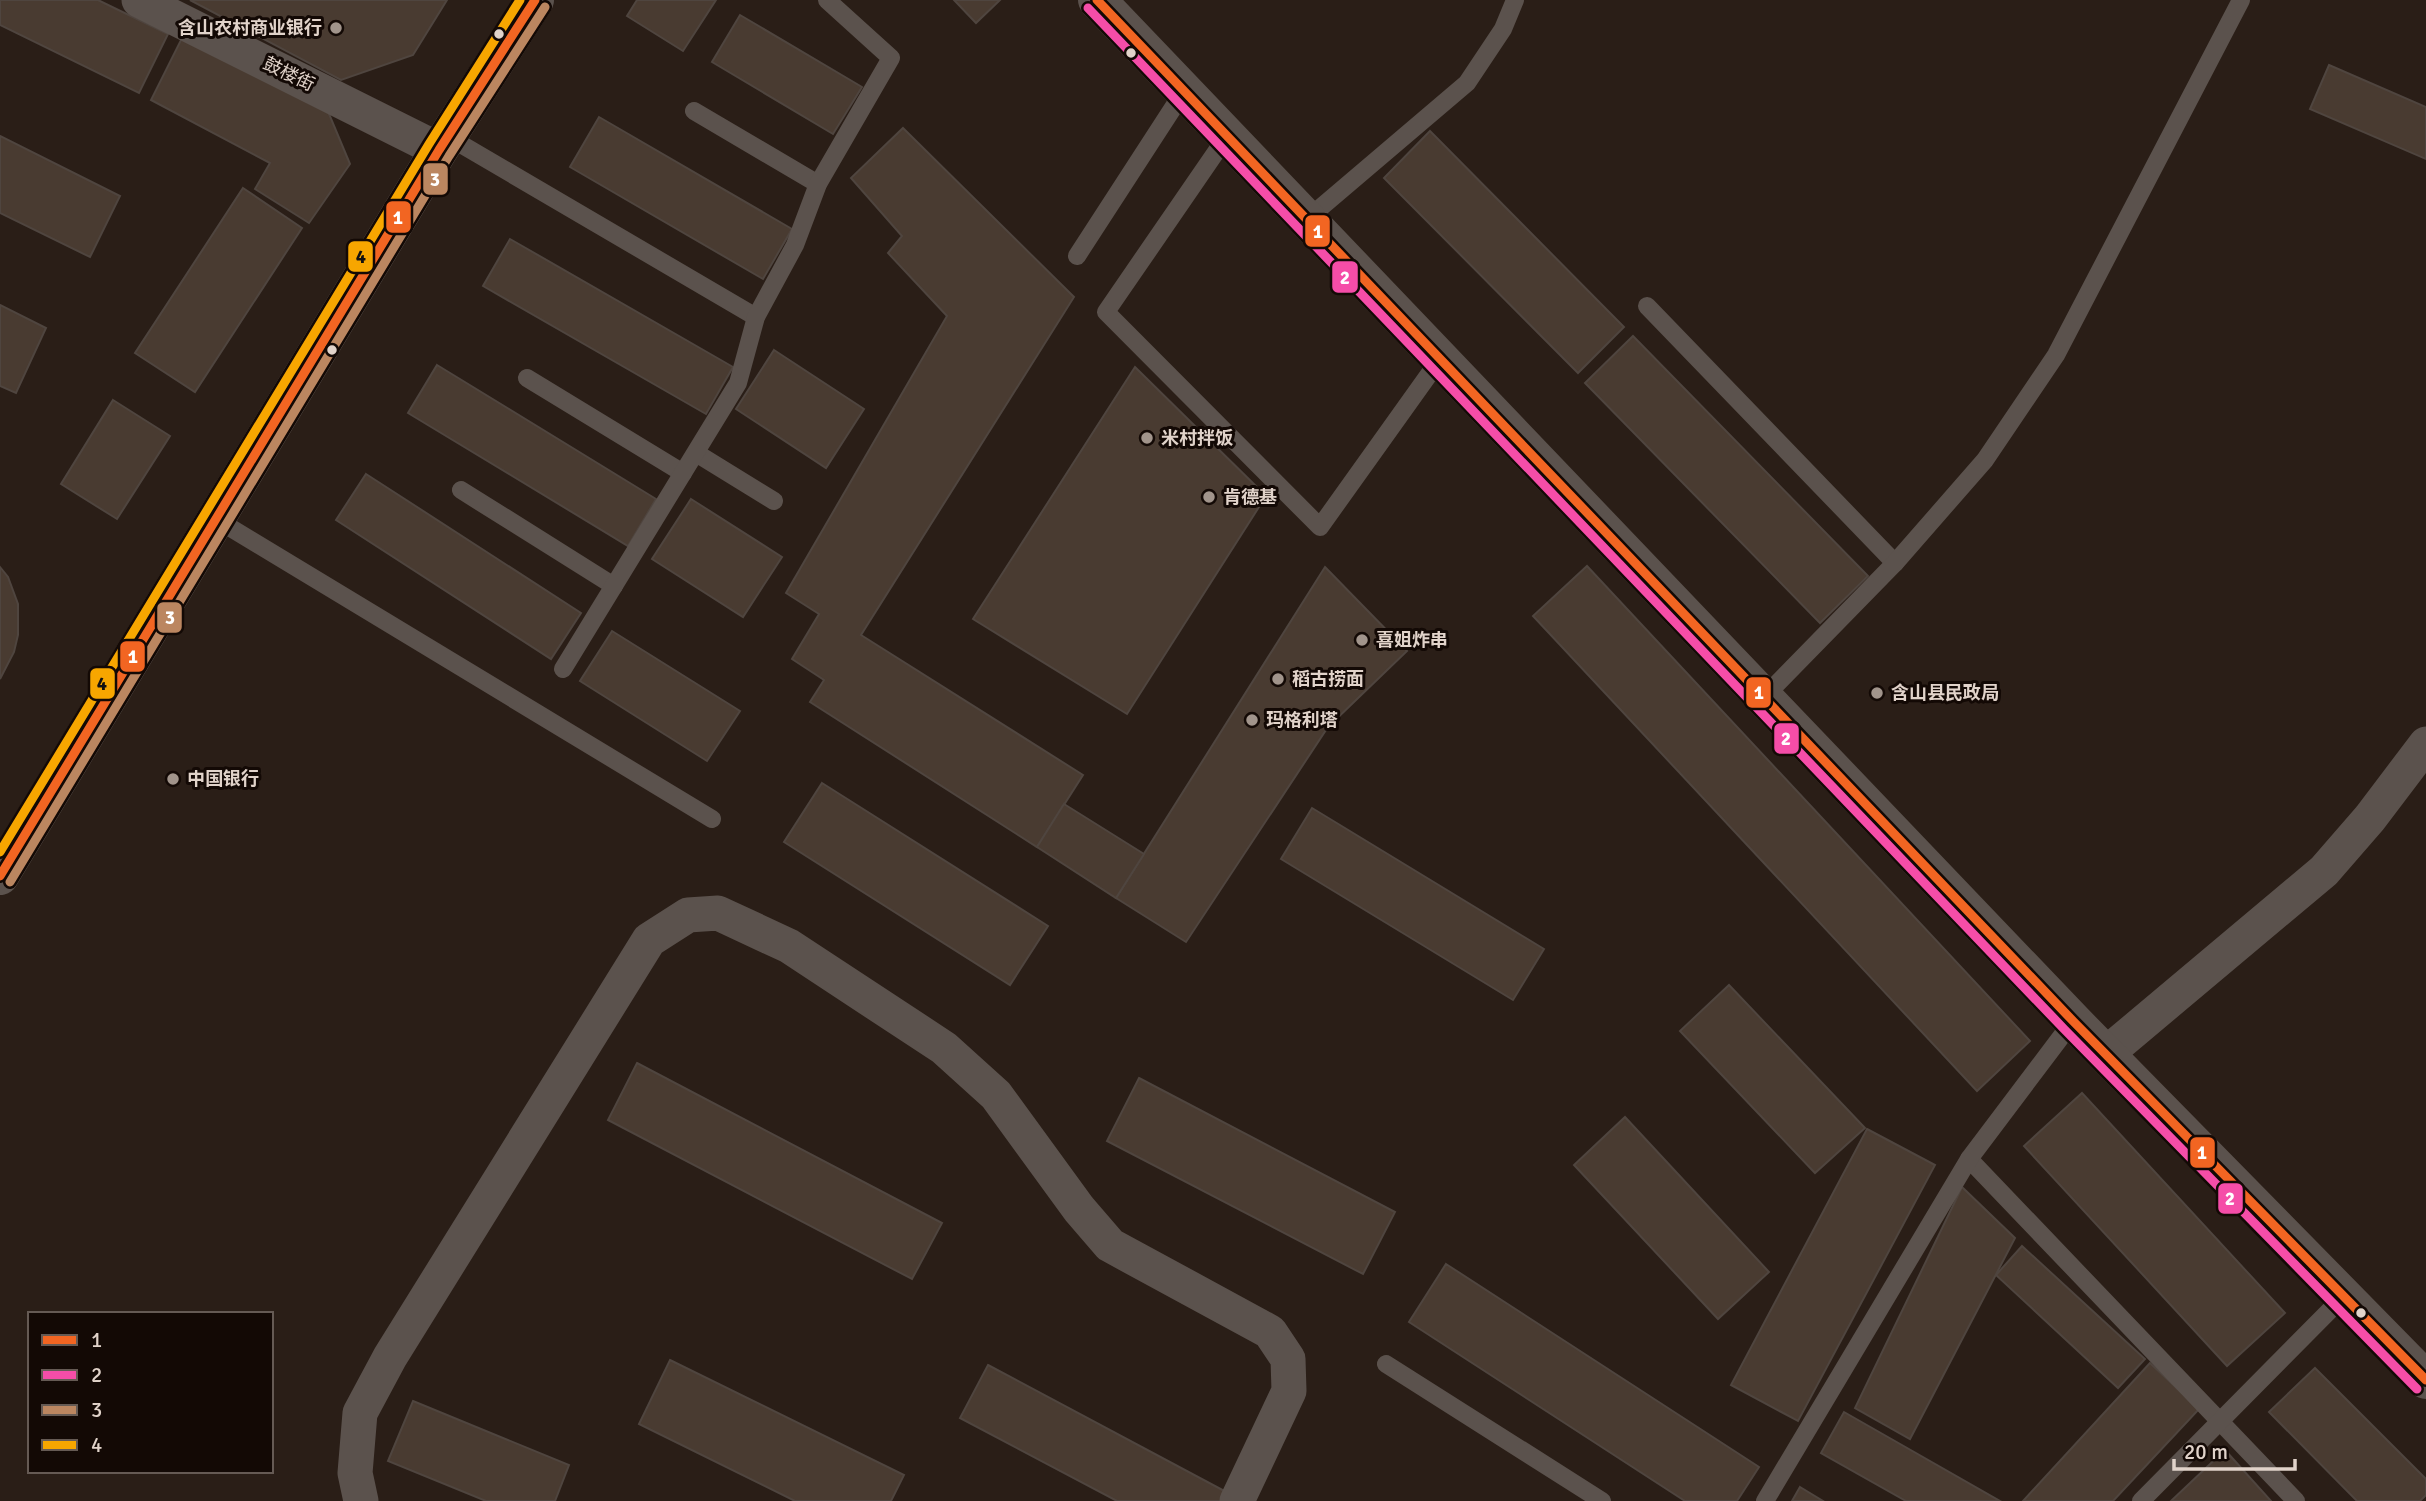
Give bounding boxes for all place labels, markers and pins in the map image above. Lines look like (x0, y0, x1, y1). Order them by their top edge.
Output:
place label: 含山农村商业银行 (178, 17, 322, 39)
marker: 含山农村商业银行 (328, 20, 344, 36)
unlabelled marker (492, 27, 506, 41)
unlabelled marker (1124, 46, 1138, 60)
unlabelled marker (325, 343, 339, 357)
place label: 米村拌饭 (1161, 427, 1233, 449)
marker: 米村拌饭 (1139, 430, 1155, 446)
place label: 肯德基 (1223, 486, 1277, 508)
marker: 肯德基 (1201, 489, 1217, 505)
place label: 喜姐炸串 (1376, 629, 1448, 651)
marker: 喜姐炸串 (1354, 632, 1370, 648)
place label: 稻古捞面 (1292, 668, 1364, 690)
marker: 稻古捞面 (1270, 671, 1286, 687)
place label: 含山县民政局 (1891, 682, 1999, 704)
marker: 含山县民政局 (1869, 685, 1885, 701)
place label: 玛格利塔 (1266, 709, 1338, 731)
marker: 玛格利塔 (1244, 712, 1260, 728)
place label: 中国银行 (187, 768, 259, 790)
marker: 中国银行 (165, 771, 181, 787)
unlabelled marker (2354, 1306, 2368, 1320)

